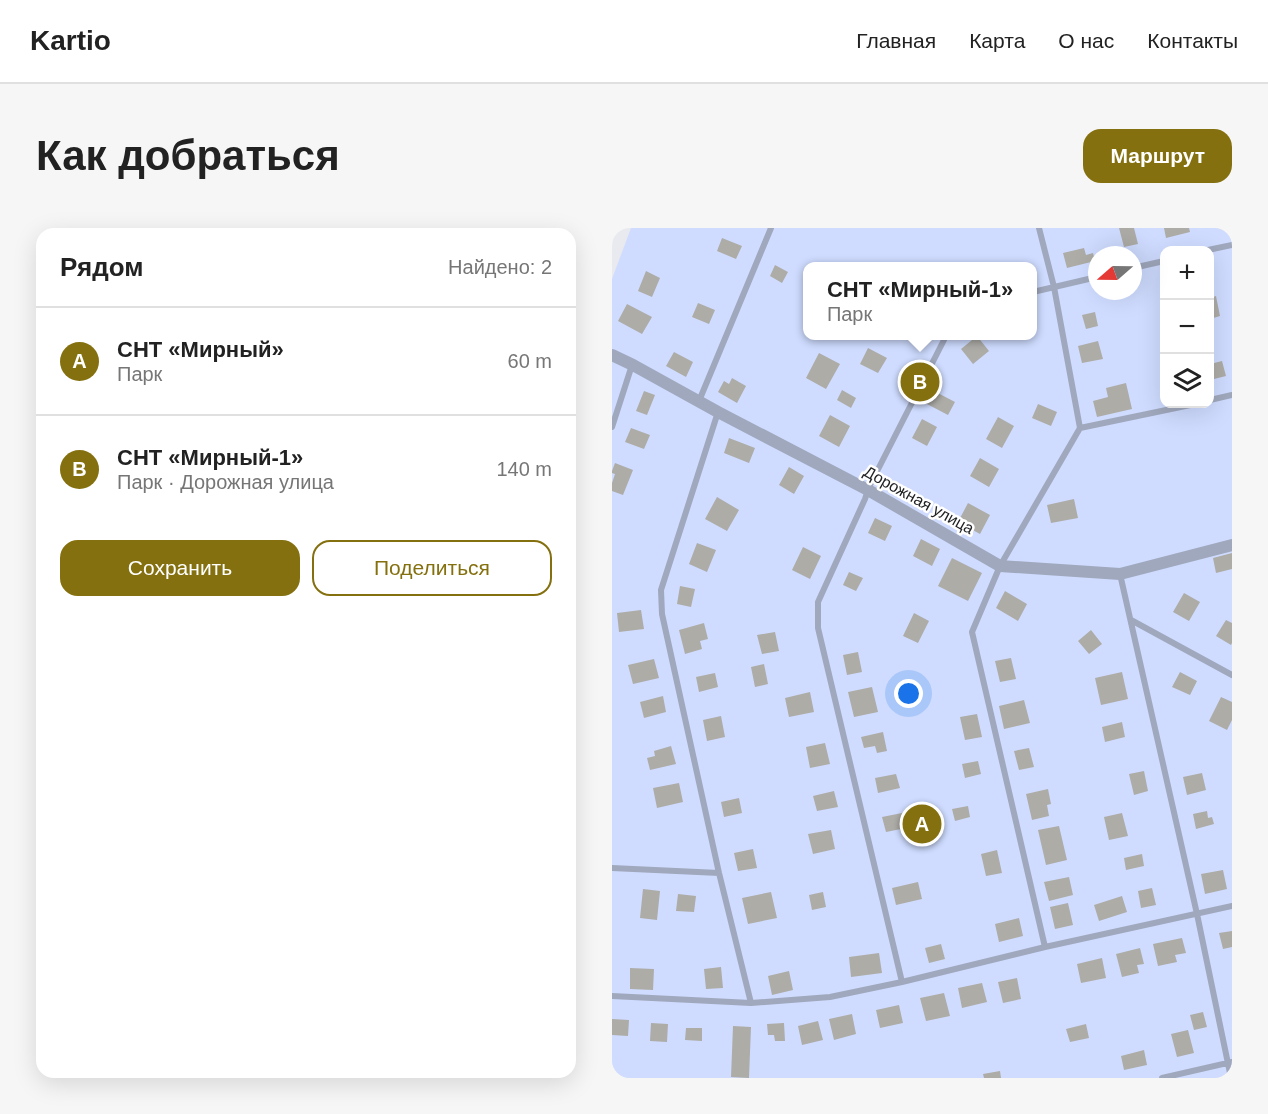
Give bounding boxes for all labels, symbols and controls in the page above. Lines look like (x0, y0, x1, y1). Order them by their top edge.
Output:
text: Kartio (30, 25, 111, 56)
text: Главная (856, 29, 936, 52)
text: Карта (969, 29, 1025, 52)
text: О нас (1058, 29, 1114, 52)
text: Контакты (1147, 29, 1238, 52)
button: Маршрут (1083, 129, 1232, 183)
text: Как добраться (36, 132, 340, 179)
north arrow (1088, 246, 1142, 300)
map controls (1160, 246, 1214, 408)
button: + (1160, 246, 1214, 300)
text: Рядом (60, 252, 143, 282)
text: Найдено: 2 (448, 256, 552, 278)
popup (803, 262, 1037, 340)
text: СНТ «Мирный-1» (827, 277, 1013, 302)
button: − (1160, 300, 1214, 354)
text: Парк (827, 303, 872, 325)
text: СНТ «Мирный» (117, 337, 284, 362)
text: A (72, 350, 87, 372)
text: 60 m (508, 350, 552, 372)
button: layers (1160, 354, 1214, 408)
pin: B (900, 360, 940, 404)
text: Парк (117, 363, 162, 385)
text: СНТ «Мирный-1» (117, 445, 303, 470)
text: B (72, 458, 87, 480)
text: 140 m (496, 458, 552, 480)
street label: Дорожная улица (861, 463, 977, 537)
text: Парк · Дорожная улица (117, 471, 334, 493)
button: Сохранить (60, 540, 300, 596)
button: Поделиться (312, 540, 552, 596)
your location (894, 679, 923, 708)
pin: A (902, 802, 942, 846)

